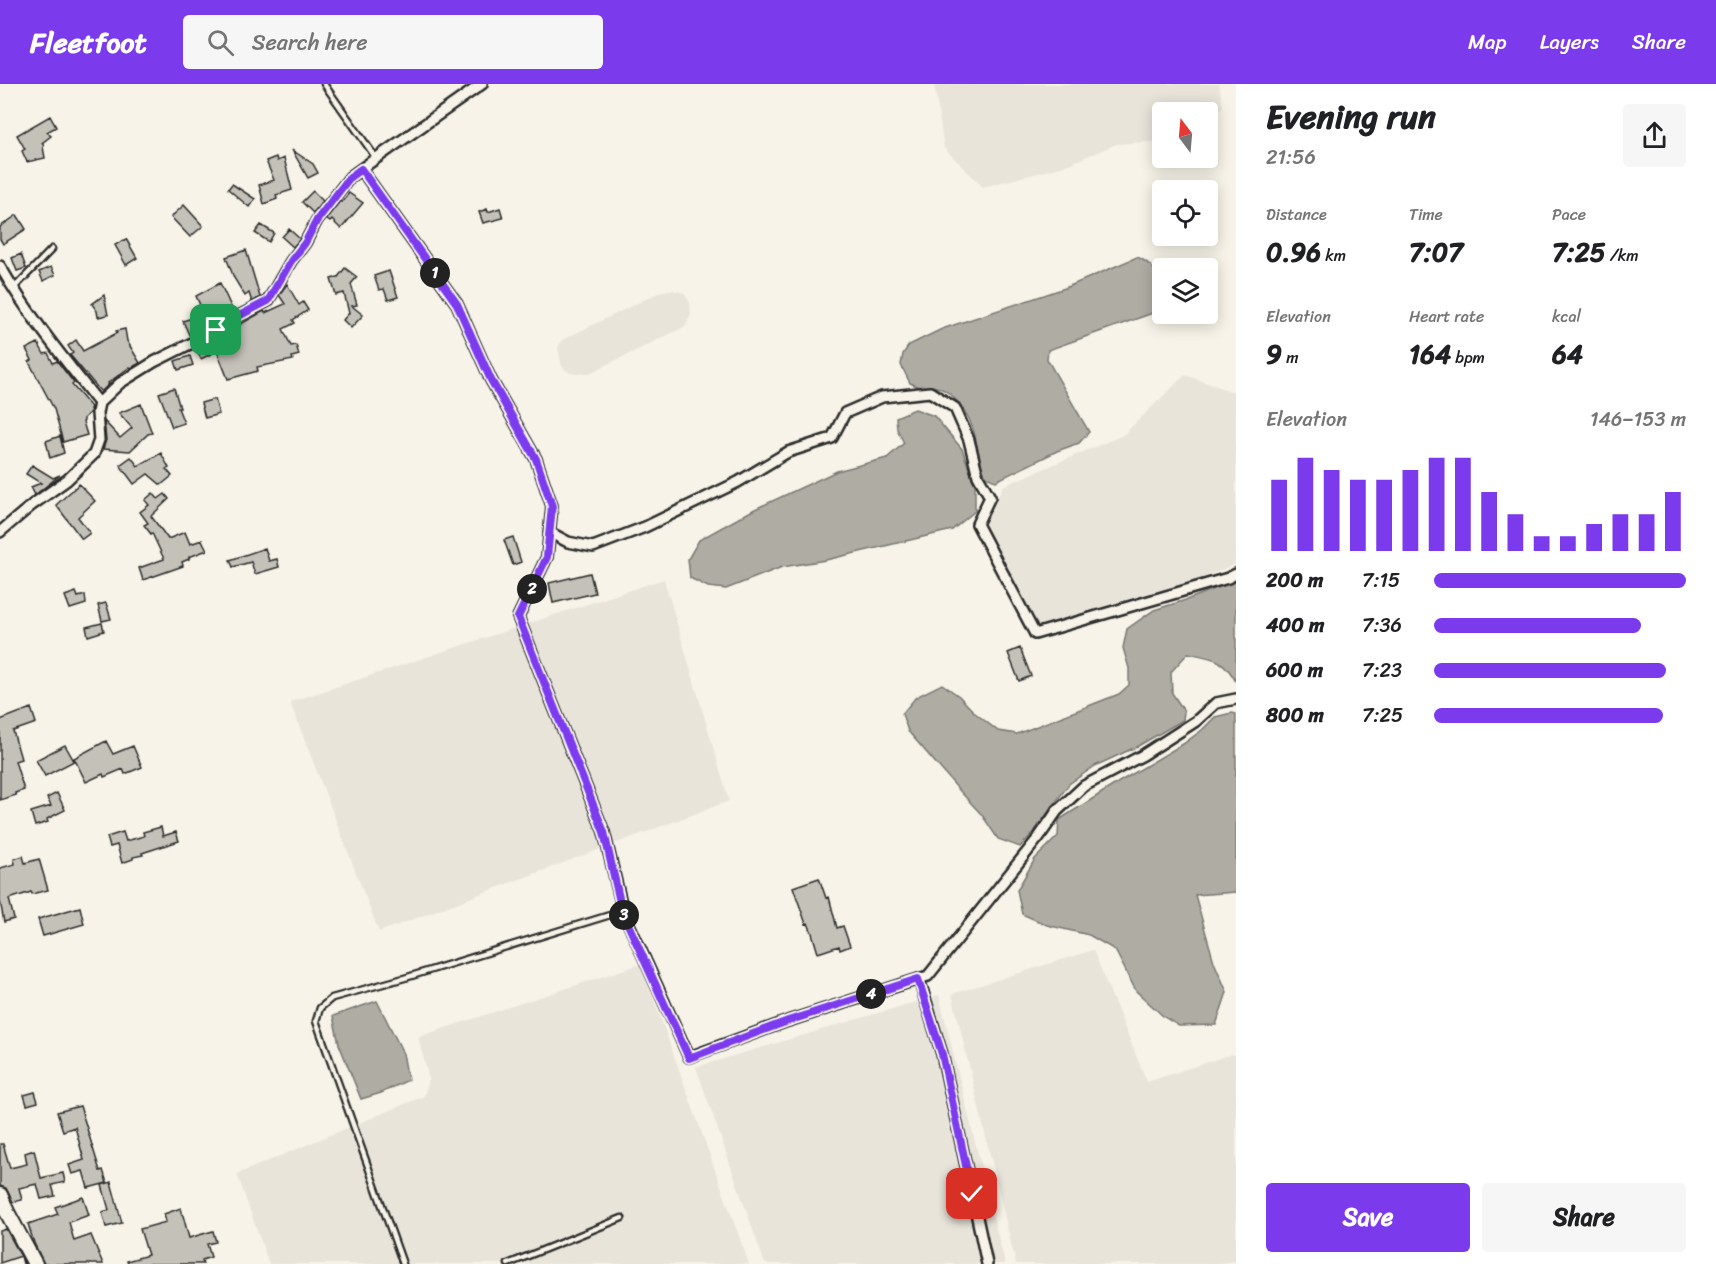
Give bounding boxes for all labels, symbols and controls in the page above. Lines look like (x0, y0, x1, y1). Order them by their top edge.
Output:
search box (183, 15, 603, 69)
text: Fleetfoot (30, 18, 147, 67)
text: Search here (252, 23, 368, 62)
text: Map (1468, 23, 1507, 61)
text: Layers (1540, 23, 1599, 61)
text: Share (1632, 23, 1686, 61)
icon: search (204, 26, 237, 59)
text: Evening run (1266, 88, 1436, 146)
north arrow (1152, 102, 1218, 168)
map controls (1152, 102, 1218, 324)
button: share (1623, 104, 1686, 167)
text: 21:56 (1266, 140, 1316, 175)
button: locate (1152, 180, 1218, 246)
text: Distance (1266, 200, 1327, 229)
text: Time (1409, 200, 1443, 229)
text: Pace (1552, 200, 1586, 229)
text: 0.96 (1266, 229, 1321, 275)
text: 7:07 (1409, 229, 1463, 275)
text: 7:25 (1552, 229, 1606, 275)
text: km (1321, 241, 1346, 270)
text: /km (1606, 241, 1638, 270)
pin: 1 (420, 258, 450, 288)
text: 1 (432, 258, 438, 287)
button: layers (1152, 258, 1218, 324)
text: Elevation (1266, 302, 1331, 331)
text: Heart rate (1409, 302, 1484, 331)
text: kcal (1552, 302, 1581, 331)
pin (190, 304, 241, 355)
icon: arrive (199, 313, 232, 346)
text: 9 (1266, 331, 1282, 377)
text: 164 (1409, 331, 1451, 377)
text: 64 (1552, 331, 1583, 377)
text: m (1282, 343, 1298, 372)
text: bpm (1451, 343, 1485, 372)
text: Elevation (1266, 402, 1347, 437)
text: 146–153 m (1590, 402, 1686, 437)
text: 200 m (1266, 563, 1323, 598)
text: 7:15 (1362, 563, 1400, 598)
pin: 2 (517, 574, 547, 604)
text: 2 (527, 574, 537, 603)
text: 400 m (1266, 608, 1324, 643)
text: 7:36 (1362, 608, 1402, 643)
text: 600 m (1266, 653, 1323, 688)
text: 7:23 (1362, 653, 1402, 688)
text: 800 m (1266, 698, 1324, 733)
text: 7:25 (1362, 698, 1403, 733)
pin: 3 (609, 900, 639, 930)
text: 3 (620, 900, 628, 929)
pin: 4 (856, 979, 886, 1009)
text: 4 (866, 979, 876, 1008)
pin (946, 1168, 997, 1219)
icon: check (955, 1177, 988, 1210)
button: Save (1266, 1183, 1470, 1252)
button: Share (1482, 1183, 1686, 1252)

